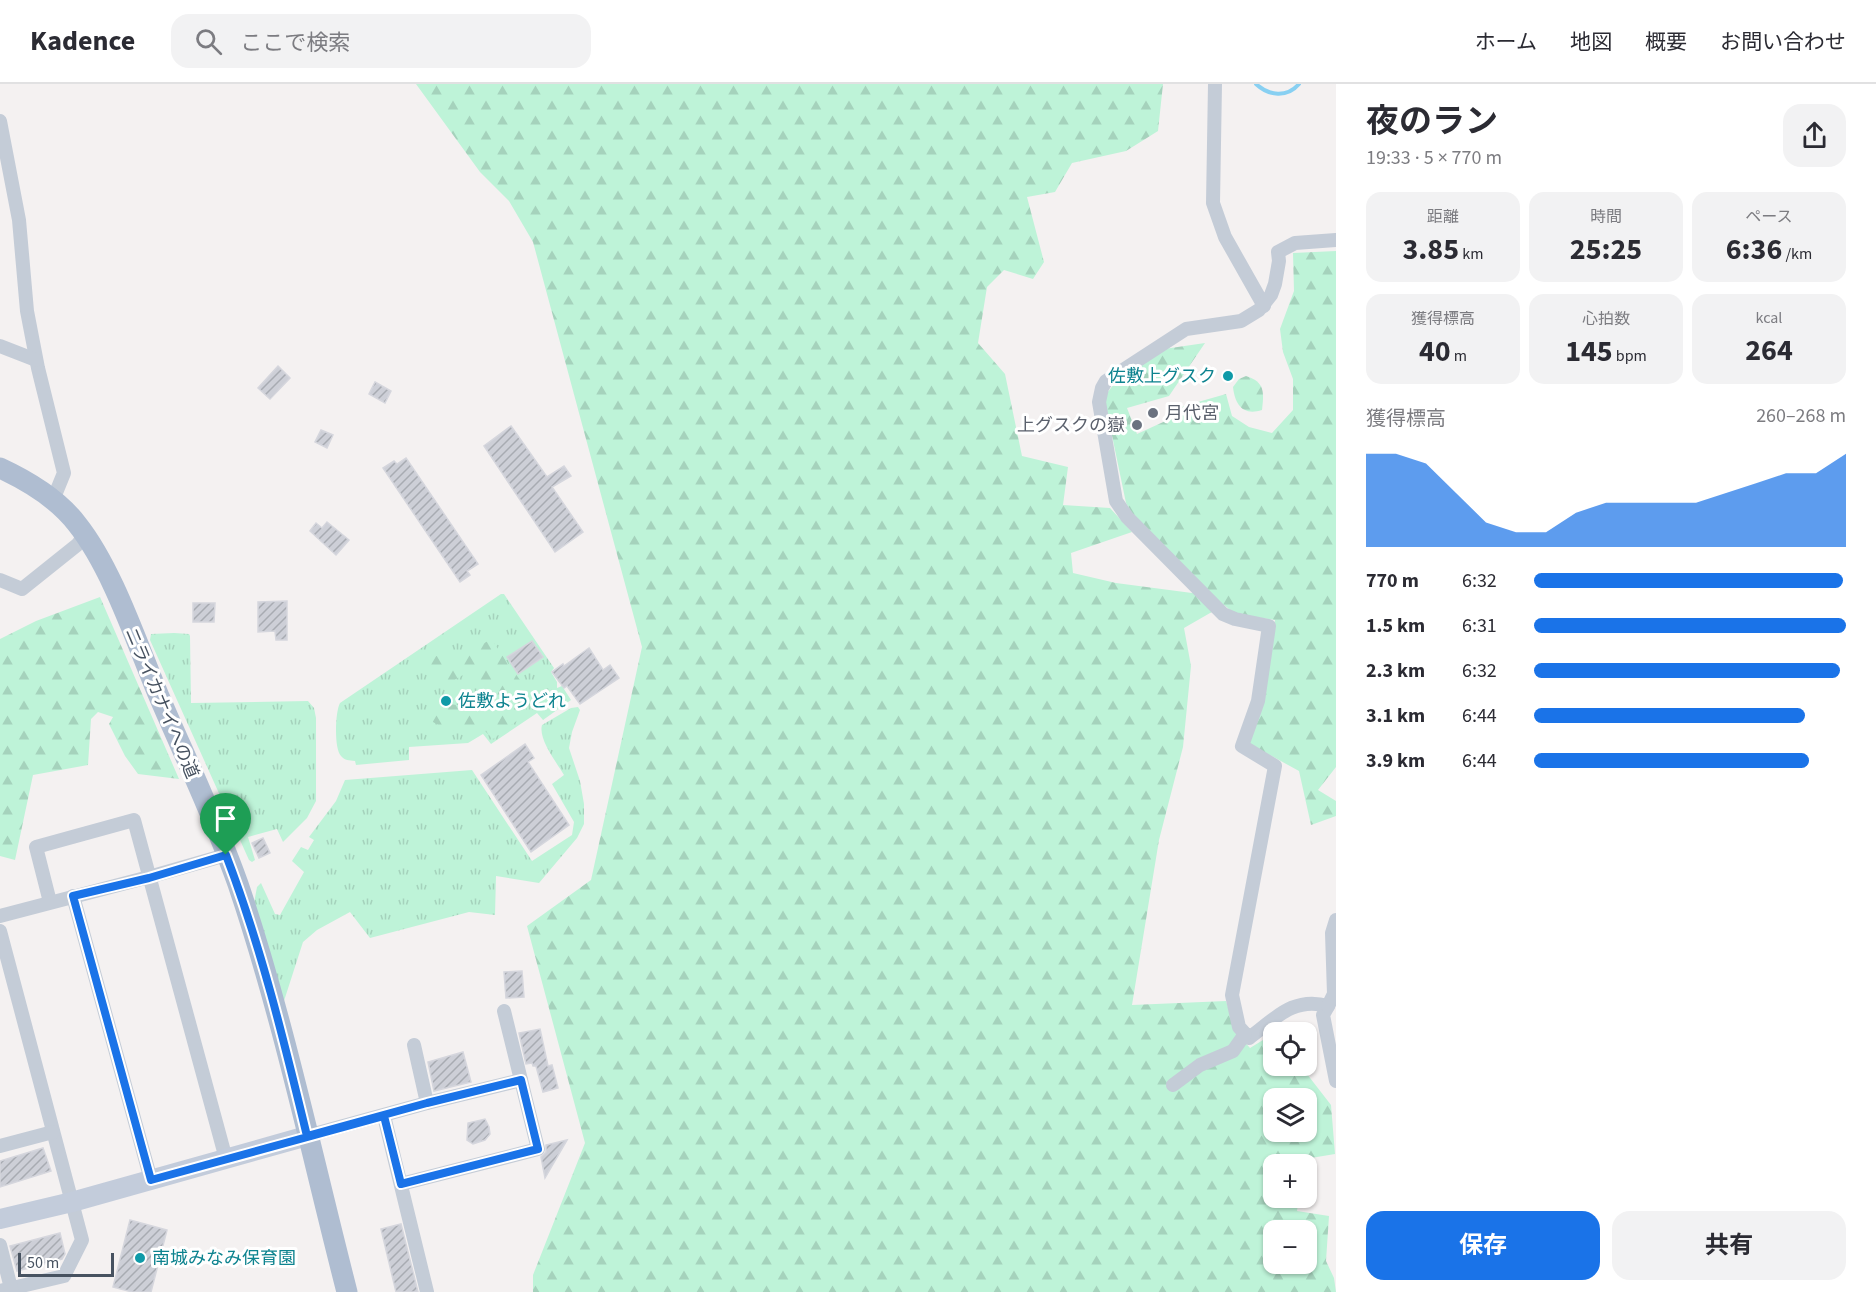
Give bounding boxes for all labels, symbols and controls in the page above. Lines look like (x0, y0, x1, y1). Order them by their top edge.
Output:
search box (171, 14, 591, 68)
text: Kadence (30, 21, 135, 61)
icon: search (192, 25, 225, 58)
text: ここで検索 (240, 27, 350, 59)
text: ホーム (1475, 27, 1537, 57)
text: 地図 (1570, 27, 1612, 57)
text: 概要 (1645, 27, 1687, 57)
text: お問い合わせ (1720, 27, 1846, 57)
text: 夜のラン (1366, 98, 1498, 145)
button: share (1783, 104, 1846, 167)
text: 19:33 · 5 × 770 m (1366, 144, 1502, 172)
text: 距離 (1427, 206, 1459, 228)
text: 時間 (1590, 206, 1622, 228)
text: ペース (1745, 206, 1793, 228)
text: 3.85 (1403, 228, 1459, 271)
text: 25:25 (1570, 228, 1642, 271)
text: 6:36 (1726, 228, 1782, 271)
text: km (1459, 243, 1483, 265)
text: /km (1782, 243, 1812, 265)
text: kcal (1756, 307, 1782, 329)
text: 獲得標高 (1411, 308, 1475, 330)
text: 心拍数 (1582, 308, 1630, 330)
text: 264 (1745, 329, 1793, 372)
text: 40 (1419, 330, 1451, 373)
text: 145 (1565, 330, 1613, 373)
text: m (1451, 345, 1467, 367)
text: bpm (1613, 345, 1647, 367)
place label: 佐敷上グスク (1108, 364, 1216, 389)
marker: 佐敷上グスク (1221, 369, 1235, 383)
place label: 月代宮 (1165, 401, 1219, 426)
text: 260–268 m (1756, 402, 1846, 430)
text: 獲得標高 (1366, 405, 1446, 433)
marker: 月代宮 (1146, 406, 1160, 420)
place label: 上グスクの嶽 (1017, 413, 1125, 438)
marker: 上グスクの嶽 (1130, 418, 1144, 432)
text: 770 m (1366, 567, 1419, 595)
text: 6:32 (1462, 567, 1497, 595)
text: 1.5 km (1366, 612, 1425, 640)
text: 6:31 (1462, 612, 1497, 640)
street label: ニライカナイへの道 (118, 624, 205, 783)
text: 2.3 km (1366, 657, 1425, 685)
text: 6:32 (1462, 657, 1497, 685)
place label: 佐敷ようどれ (458, 689, 566, 714)
marker: 佐敷ようどれ (439, 694, 453, 708)
text: 3.1 km (1366, 702, 1425, 730)
text: 6:44 (1462, 702, 1497, 730)
text: 3.9 km (1366, 747, 1425, 775)
text: 6:44 (1462, 747, 1497, 775)
pin (200, 793, 251, 855)
icon: arrive (209, 802, 242, 835)
map controls (1263, 1022, 1317, 1274)
button: locate (1263, 1022, 1317, 1076)
button: layers (1263, 1088, 1317, 1142)
button: + (1263, 1154, 1317, 1208)
button: 保存 (1366, 1211, 1600, 1280)
button: 共有 (1612, 1211, 1846, 1280)
button: − (1263, 1220, 1317, 1274)
place label: 南城みなみ保育園 (152, 1246, 296, 1271)
scale bar (18, 1250, 114, 1278)
marker: 南城みなみ保育園 (133, 1251, 147, 1265)
text: 50 m (27, 1252, 59, 1274)

